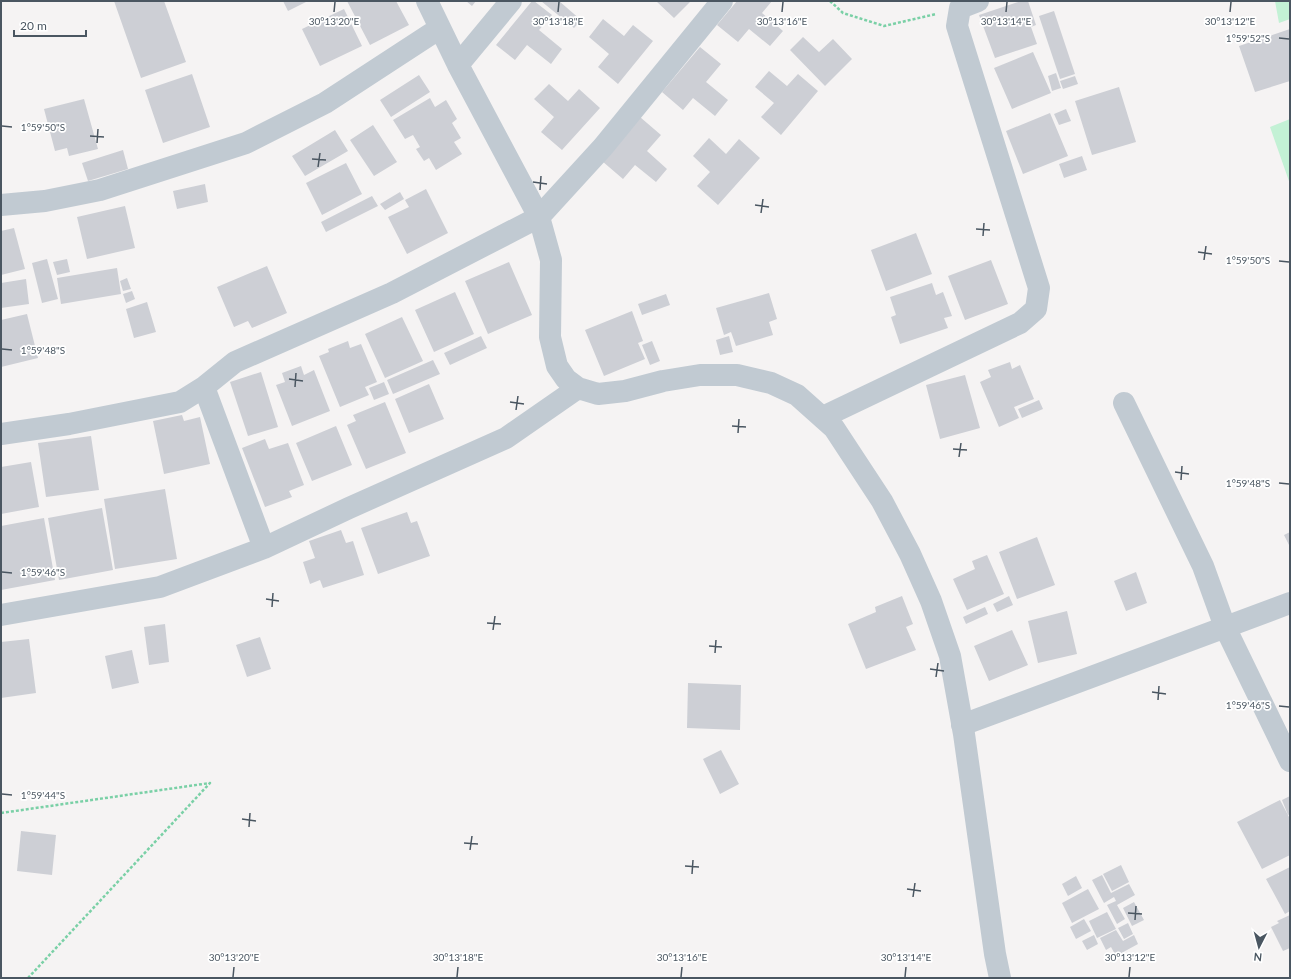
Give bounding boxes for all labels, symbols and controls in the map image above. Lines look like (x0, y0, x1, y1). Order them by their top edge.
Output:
scale bar (14, 12, 86, 38)
text: 30°13'20"E (309, 15, 359, 27)
text: 30°13'18"E (533, 15, 583, 27)
text: 30°13'16"E (757, 15, 807, 27)
text: 30°13'14"E (981, 15, 1031, 27)
text: 30°13'12"E (1205, 15, 1255, 27)
text: 20 m (20, 18, 47, 33)
text: 1°59'52"S (1226, 32, 1270, 44)
text: 1°59'50"S (21, 121, 65, 133)
text: 1°59'50"S (1226, 254, 1270, 266)
text: 1°59'48"S (21, 344, 65, 356)
text: 1°59'48"S (1226, 477, 1270, 489)
text: 1°59'46"S (21, 566, 65, 578)
text: 1°59'46"S (1226, 699, 1270, 711)
text: 1°59'44"S (21, 789, 65, 801)
north arrow (1239, 927, 1279, 967)
text: 30°13'20"E (209, 951, 259, 963)
text: 30°13'18"E (433, 951, 483, 963)
text: 30°13'16"E (657, 951, 707, 963)
text: 30°13'14"E (881, 951, 931, 963)
text: 30°13'12"E (1105, 951, 1155, 963)
text: N (1253, 951, 1263, 964)

